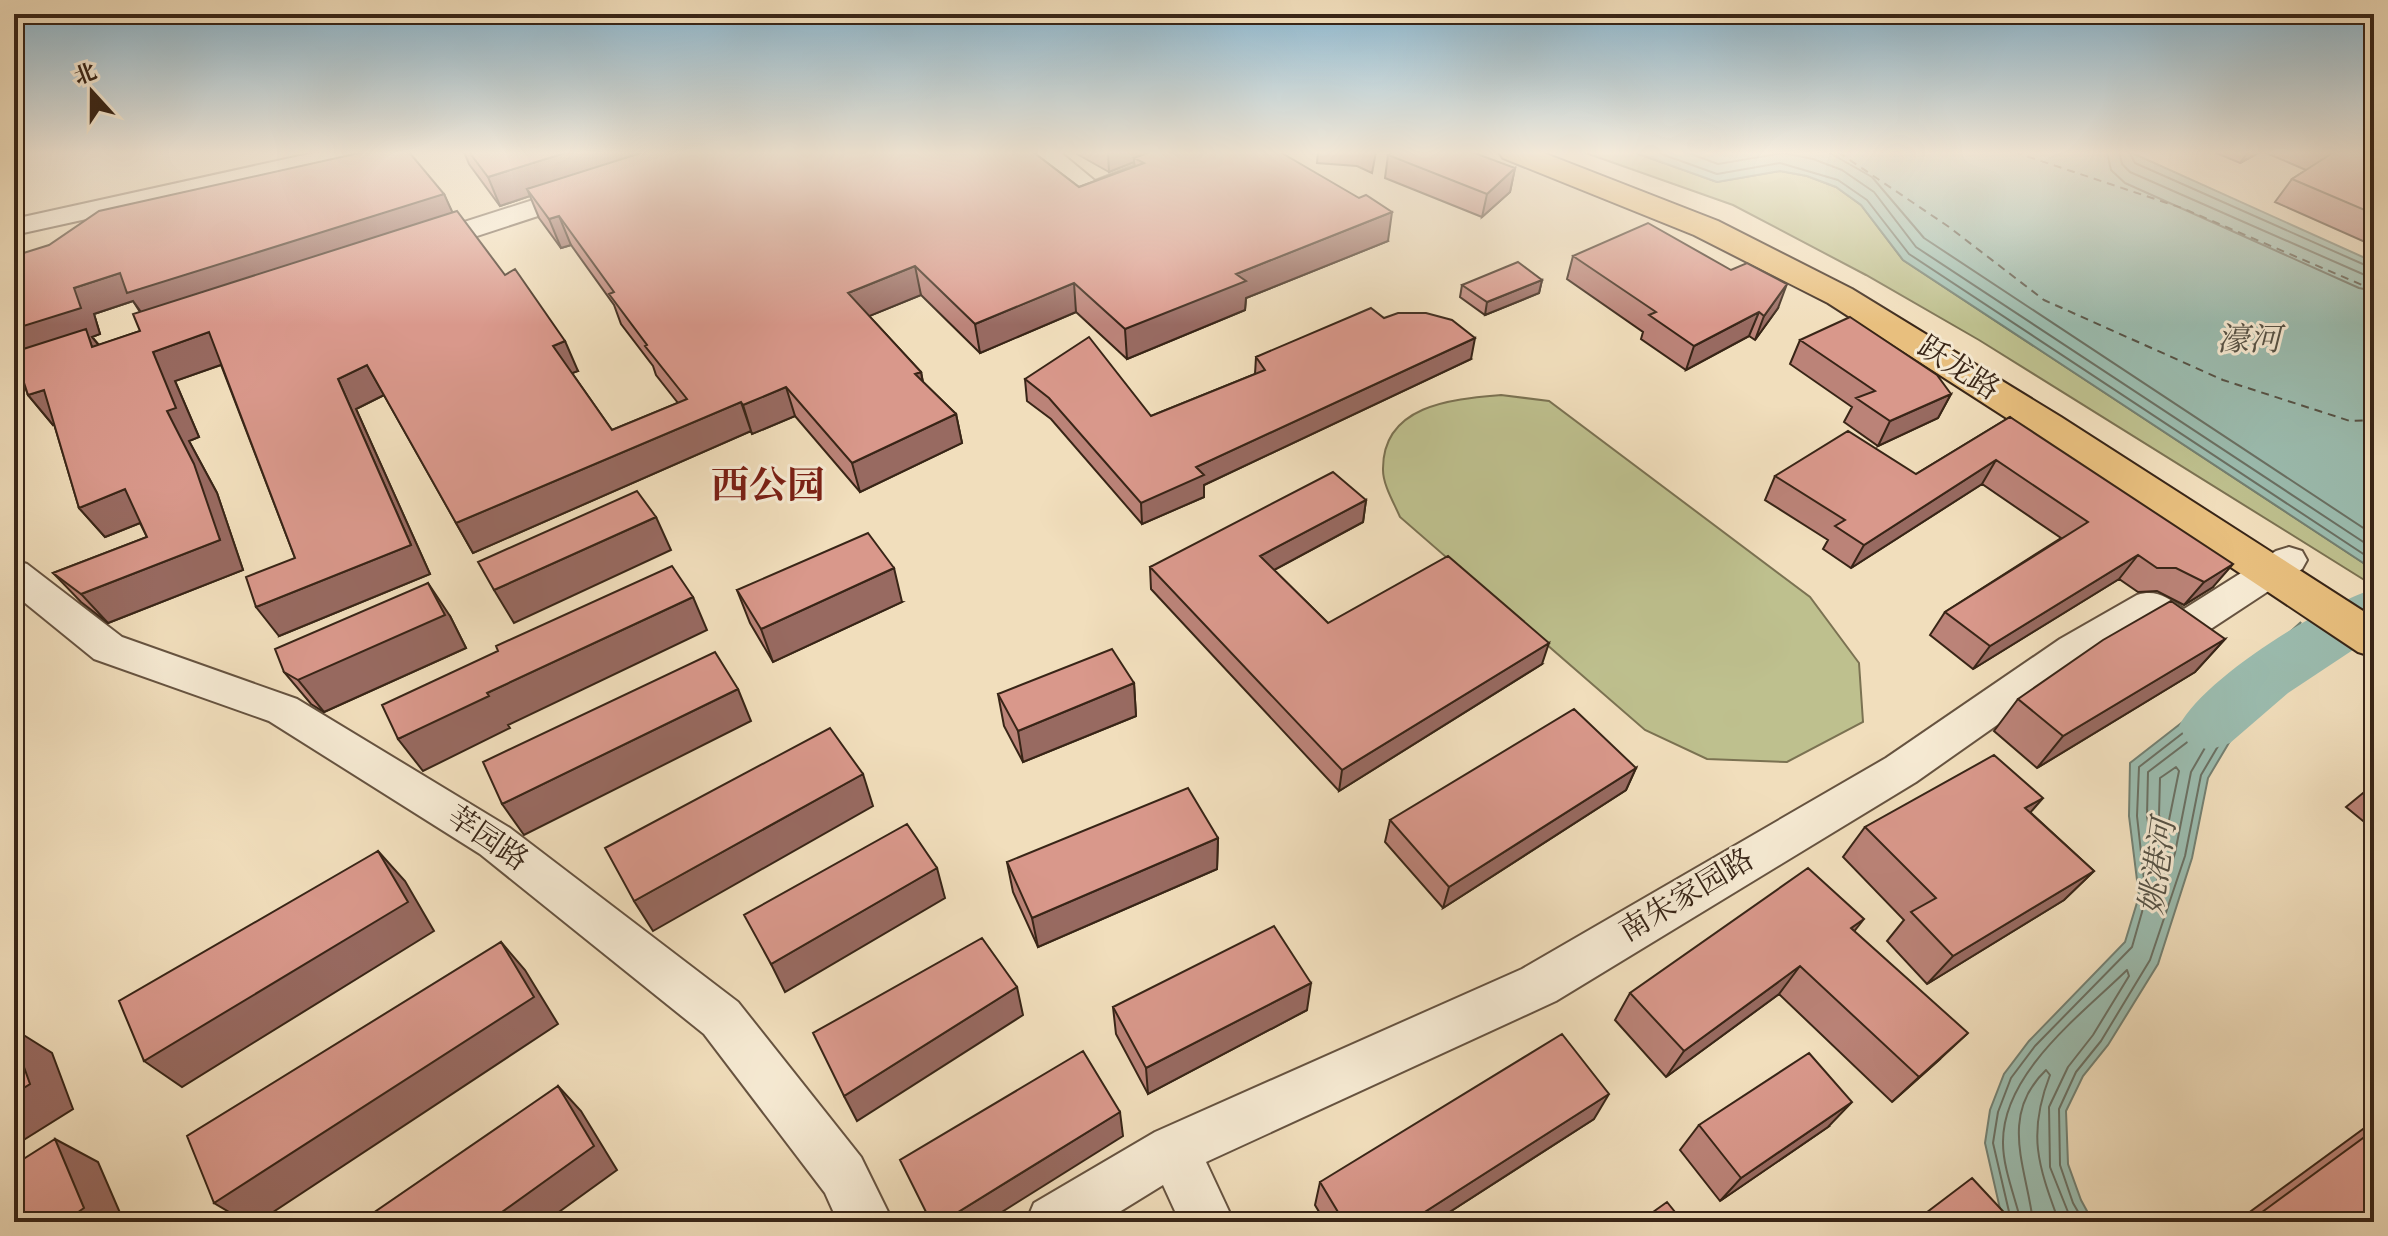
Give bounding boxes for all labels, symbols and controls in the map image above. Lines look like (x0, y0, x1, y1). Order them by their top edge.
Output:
north arrow (52, 52, 132, 132)
text: 北 (70, 58, 100, 91)
water label: 濠河 (2217, 321, 2286, 361)
street label: 跃龙路 (1910, 329, 2006, 409)
district label: 西公园 (711, 463, 825, 511)
street label: 莘园路 (439, 798, 535, 880)
water label: 姚港河 (2133, 812, 2186, 917)
street label: 南朱家园路 (1613, 842, 1761, 950)

